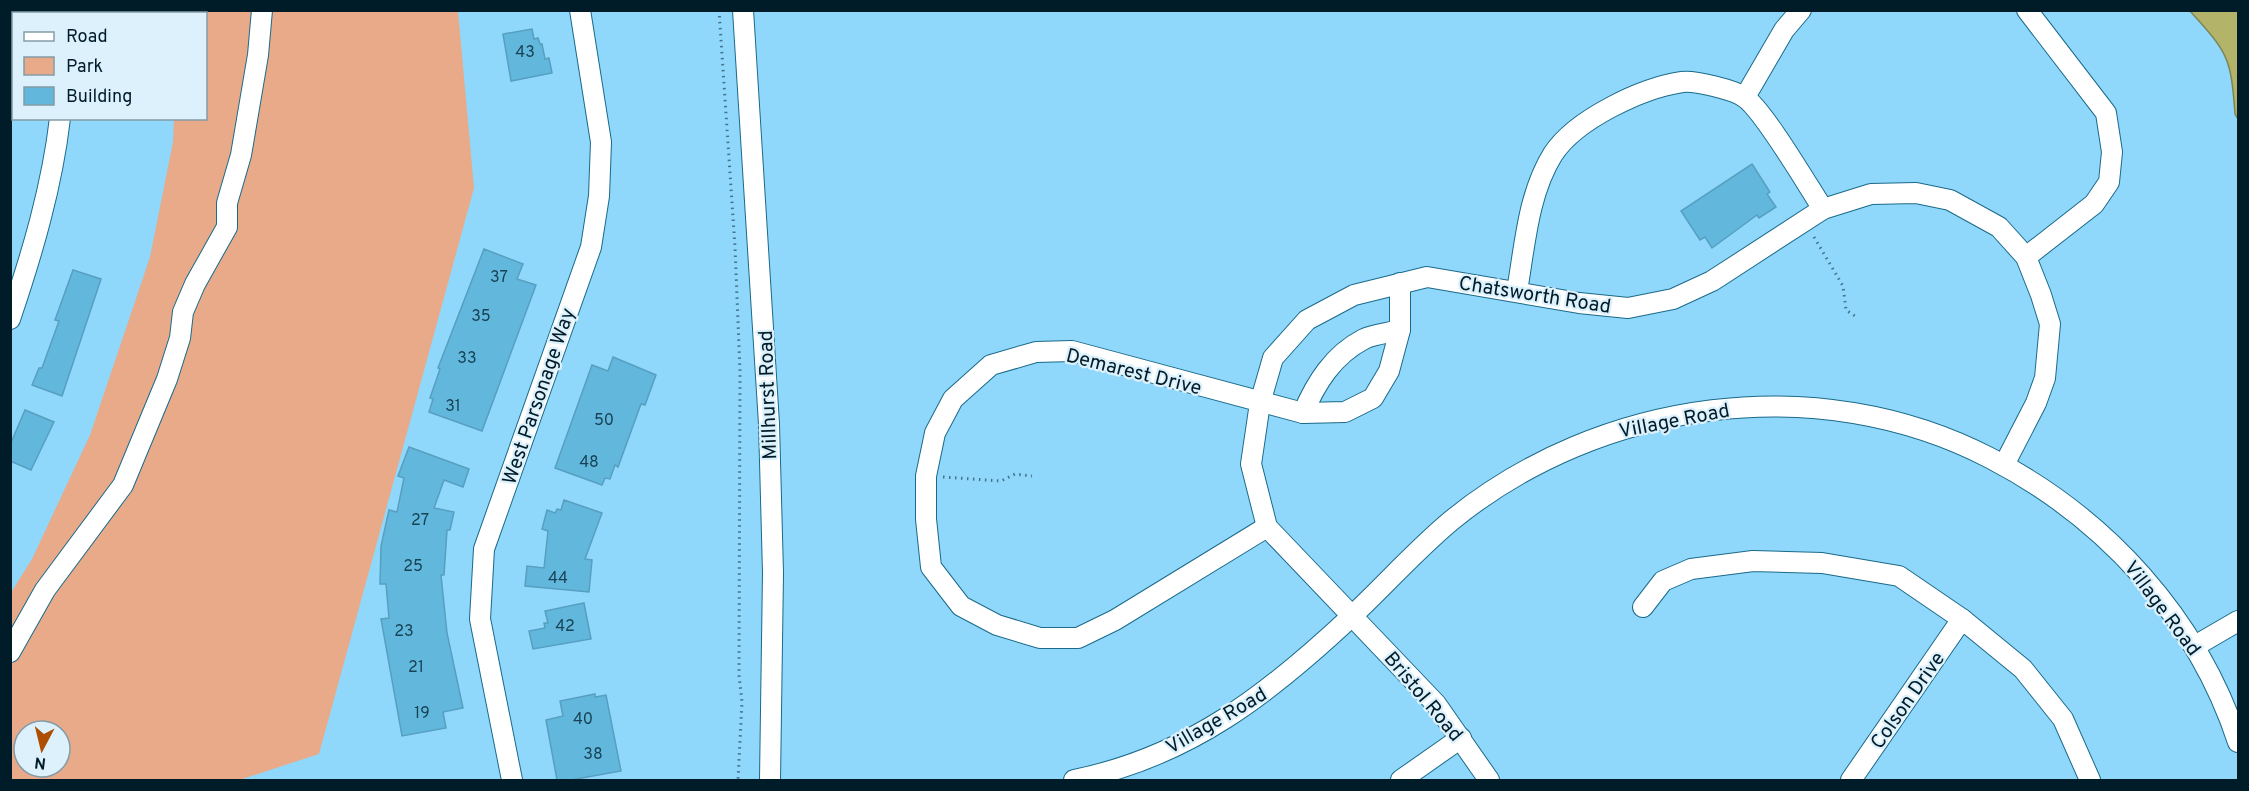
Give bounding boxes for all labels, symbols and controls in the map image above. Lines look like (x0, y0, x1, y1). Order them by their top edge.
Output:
legend (12, 12, 207, 120)
text: Road (66, 26, 108, 49)
house number: 43 (515, 43, 535, 63)
text: Park (66, 56, 103, 79)
text: Building (66, 86, 132, 109)
house number: 37 (490, 268, 508, 288)
street label: Chatsworth Road (1457, 271, 1613, 321)
street label: West Parsonage Way (497, 305, 582, 488)
house number: 35 (471, 307, 491, 327)
street label: Millhurst Road (754, 330, 784, 460)
street label: Demarest Drive (1063, 344, 1204, 402)
house number: 33 (457, 349, 477, 369)
house number: 31 (445, 397, 461, 417)
street label: Village Road (1617, 398, 1732, 445)
house number: 50 (594, 411, 614, 431)
house number: 48 (579, 453, 599, 473)
house number: 27 (411, 511, 429, 531)
house number: 25 (403, 557, 423, 577)
street label: Village Road (2117, 557, 2206, 662)
house number: 44 (548, 569, 568, 589)
house number: 42 (555, 617, 575, 637)
house number: 23 (394, 622, 414, 642)
street label: Bristol Road (1377, 647, 1468, 748)
street label: Colson Drive (1866, 647, 1952, 755)
house number: 21 (408, 658, 424, 678)
street label: Village Road (1162, 682, 1272, 761)
house number: 19 (414, 704, 430, 724)
house number: 40 (573, 710, 593, 730)
north arrow (12, 719, 72, 779)
house number: 38 (583, 745, 603, 765)
text: N (33, 751, 47, 773)

